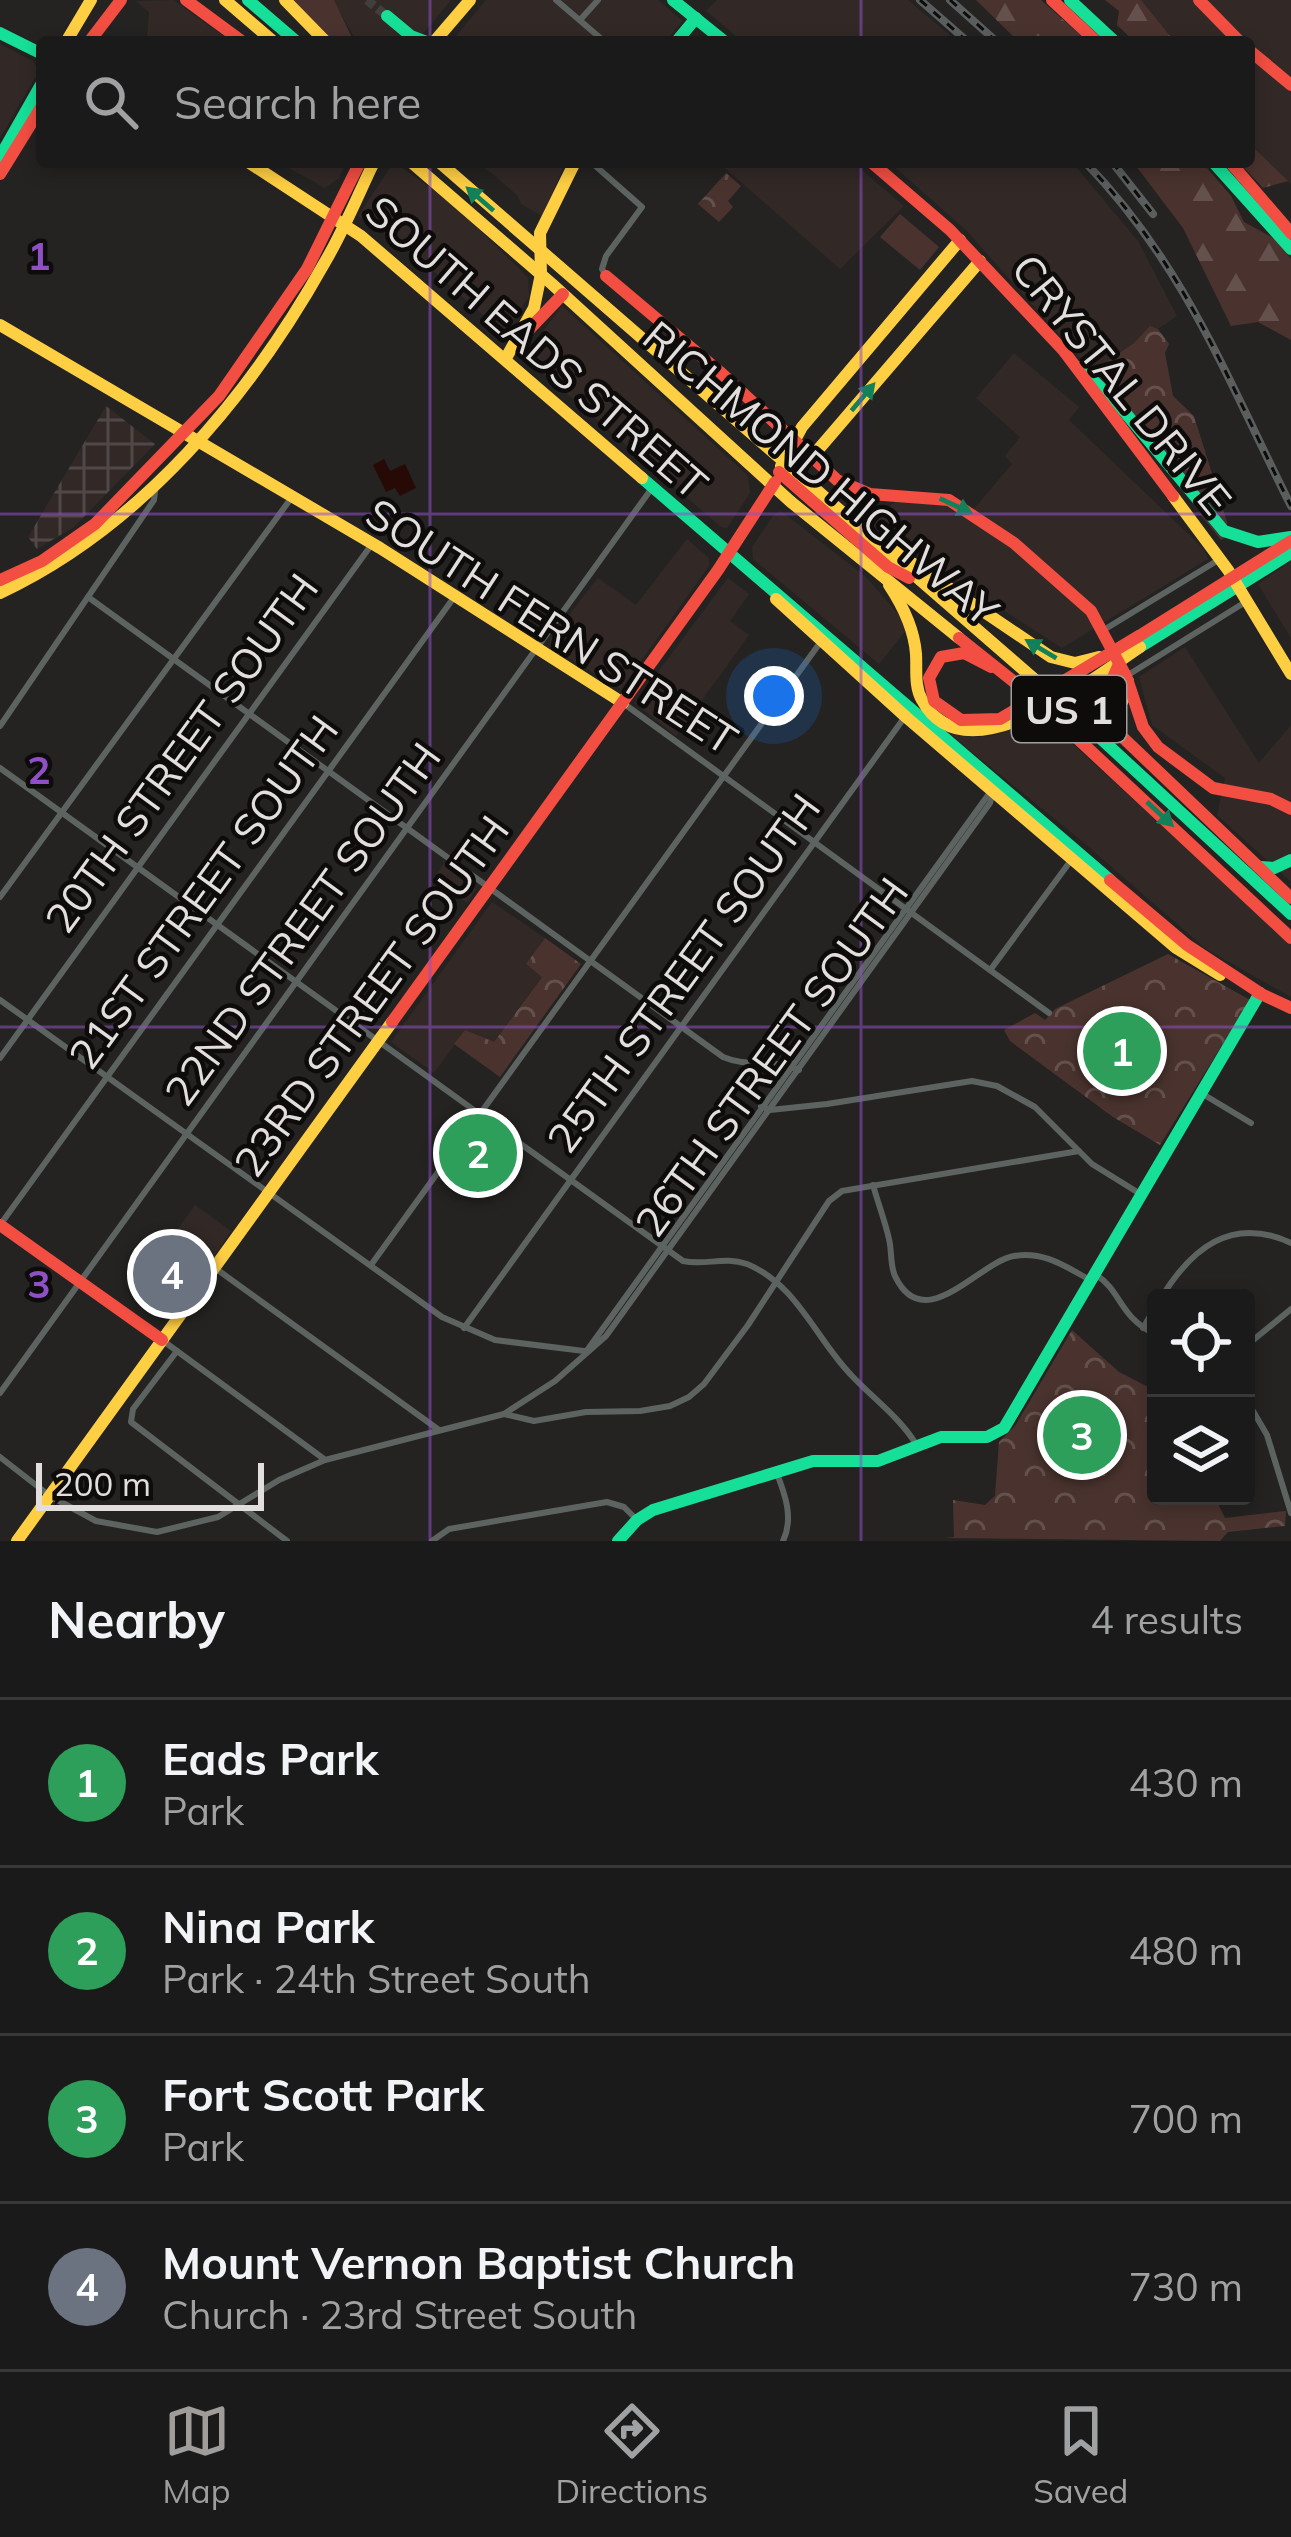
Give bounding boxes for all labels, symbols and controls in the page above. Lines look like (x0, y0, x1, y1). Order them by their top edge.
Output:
search box (36, 36, 1255, 168)
icon: search (78, 69, 144, 135)
text: Search here (174, 74, 421, 130)
street label: SOUTH EADS STREET (355, 184, 719, 510)
one-way arrow (466, 187, 496, 213)
text: 1 (27, 231, 51, 280)
street label: CRYSTAL DRIVE (1001, 243, 1243, 525)
street label: RICHMOND HIGHWAY (633, 309, 1010, 637)
one-way arrow (849, 382, 875, 412)
street label: SOUTH FERN STREET (357, 486, 747, 766)
one-way arrow (939, 496, 974, 516)
street label: 20TH STREET SOUTH (34, 564, 328, 942)
one-way arrow (1024, 639, 1058, 660)
your location (744, 666, 804, 726)
road number: US 1 (1012, 676, 1126, 742)
street label: 21ST STREET SOUTH (57, 705, 349, 1079)
street label: 22ND STREET SOUTH (152, 732, 452, 1116)
street label: 25TH STREET SOUTH (535, 783, 831, 1163)
one-way arrow (1146, 800, 1175, 827)
street label: 23RD STREET SOUTH (223, 806, 519, 1186)
street label: 26TH STREET SOUTH (623, 867, 919, 1247)
pin: 1 (1083, 1006, 1161, 1096)
pin: 2 (439, 1108, 517, 1198)
pin: 4 (133, 1229, 211, 1319)
text: 3 (27, 1259, 51, 1308)
map controls (1147, 1289, 1255, 1505)
button: locate (1147, 1289, 1255, 1397)
pin: 3 (1043, 1390, 1121, 1480)
button: layers (1147, 1397, 1255, 1505)
scale bar (36, 1457, 264, 1510)
text: 200 m (54, 1463, 151, 1504)
text: Nearby (48, 1587, 225, 1651)
text: 4 results (1090, 1595, 1243, 1644)
text: Eads Park (162, 1730, 379, 1786)
text: 1 (75, 1758, 99, 1807)
text: 430 m (1128, 1758, 1243, 1807)
text: Park (162, 1786, 244, 1835)
text: Nina Park (162, 1898, 374, 1954)
text: 2 (75, 1926, 99, 1975)
text: 480 m (1128, 1926, 1243, 1975)
text: Park · 24th Street South (162, 1954, 591, 2003)
text: Fort Scott Park (162, 2066, 484, 2122)
text: 3 (75, 2094, 99, 2143)
text: 700 m (1128, 2094, 1243, 2143)
text: Park (162, 2122, 244, 2171)
text: Mount Vernon Baptist Church (162, 2234, 795, 2290)
text: 4 (75, 2262, 99, 2311)
text: 730 m (1128, 2262, 1243, 2311)
text: Church · 23rd Street South (162, 2290, 637, 2339)
tab: Map (163, 2398, 230, 2511)
tab: Directions (556, 2398, 708, 2511)
tab: Saved (1033, 2398, 1128, 2511)

